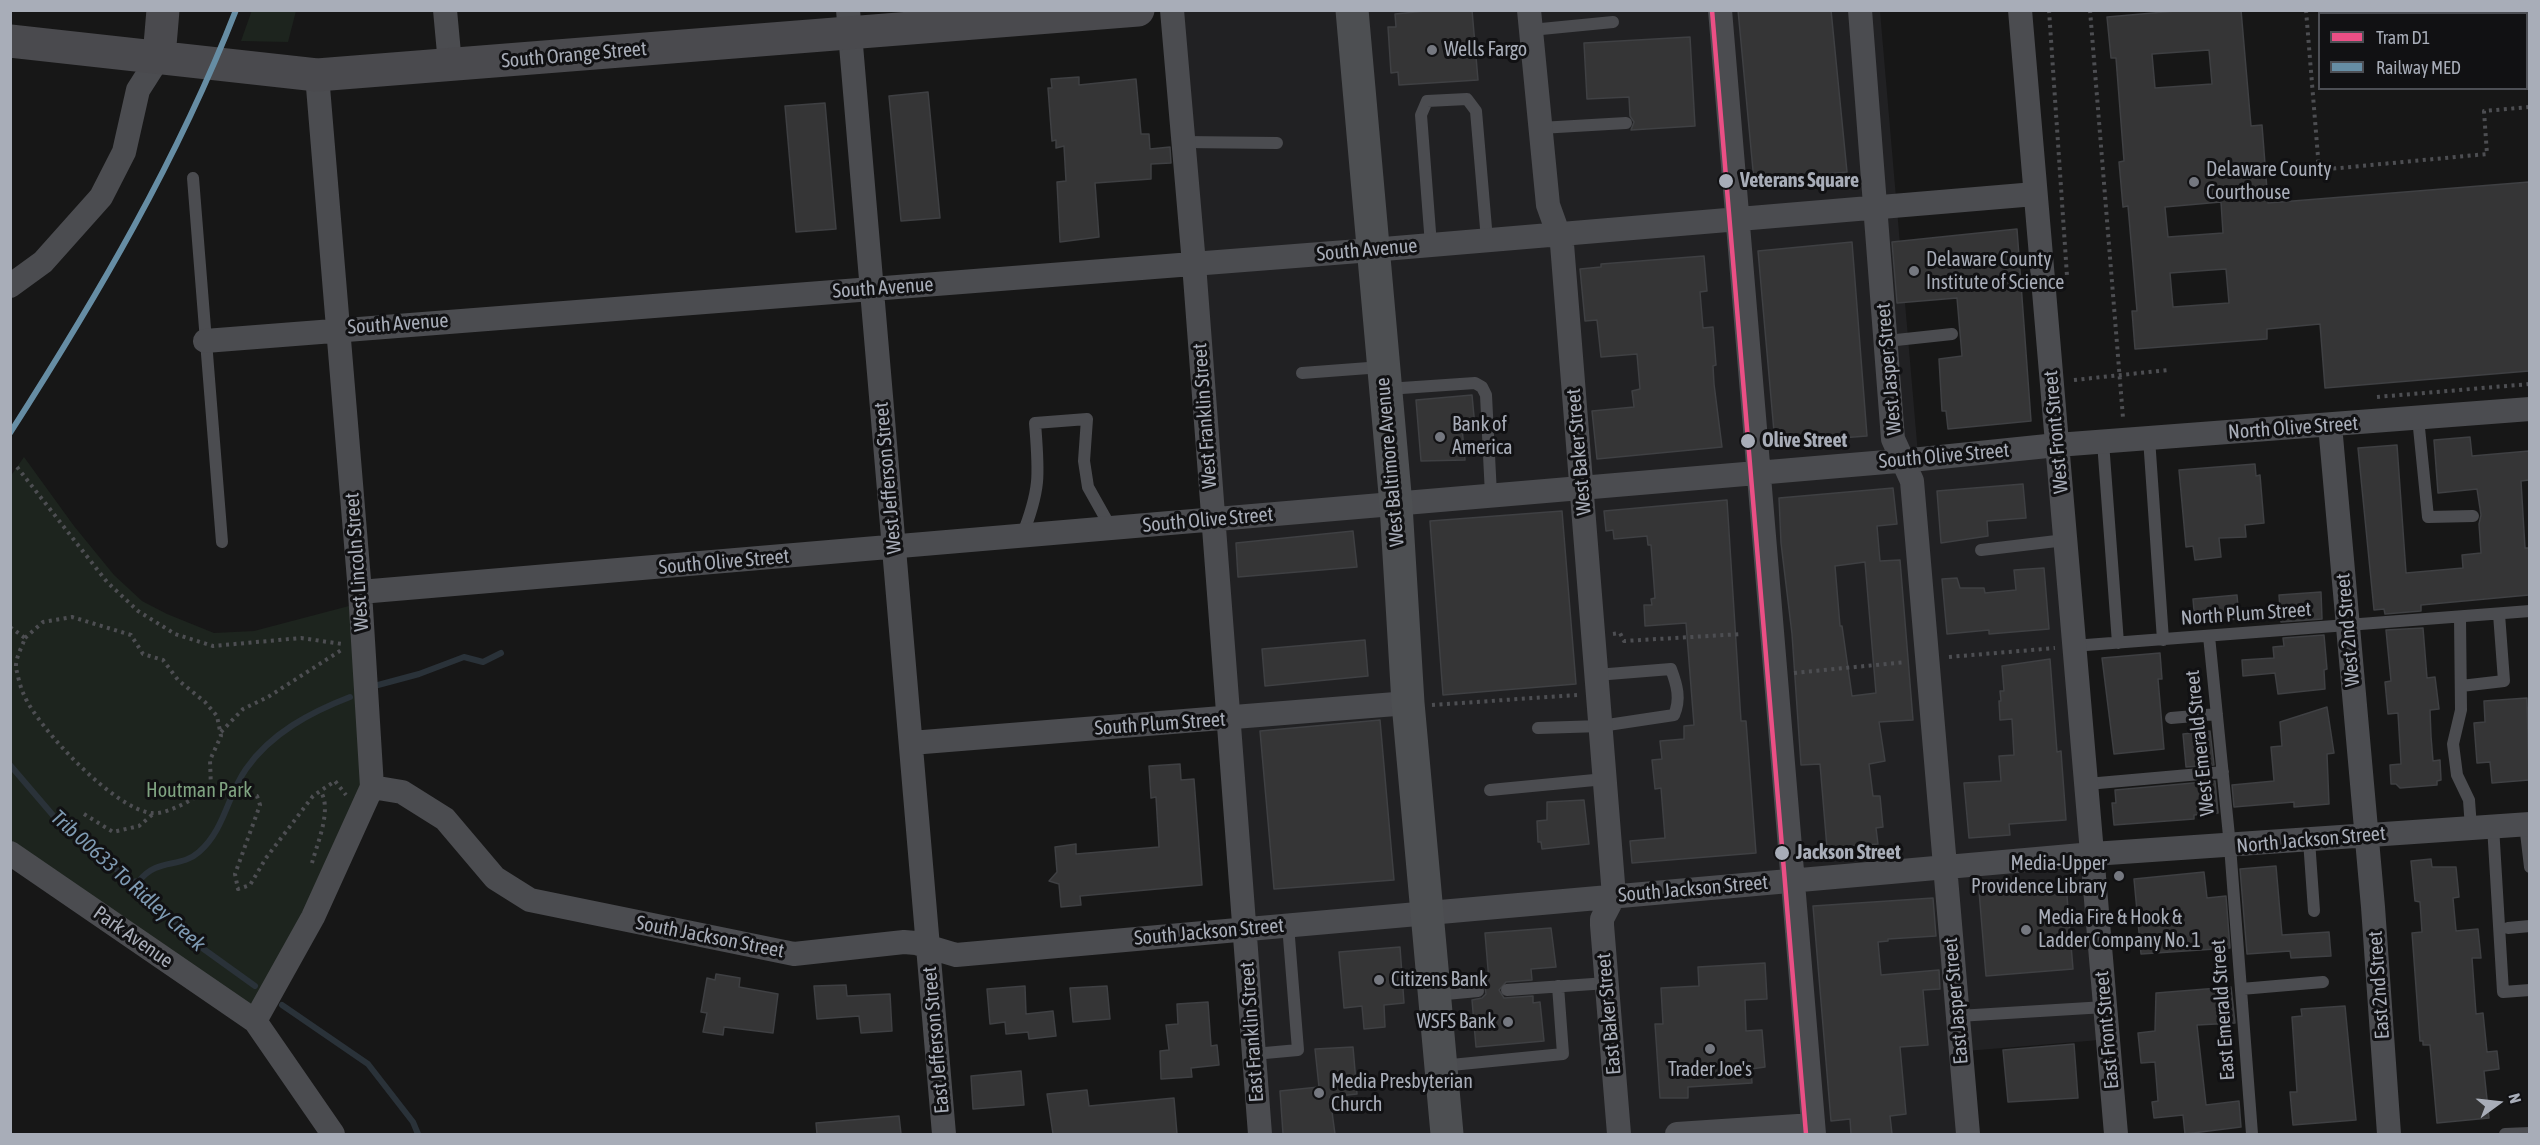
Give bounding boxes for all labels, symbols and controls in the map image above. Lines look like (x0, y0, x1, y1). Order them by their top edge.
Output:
legend (2318, 12, 2528, 90)
text: Tram D1 (2376, 27, 2430, 48)
street label: South Orange Street (500, 37, 648, 73)
place label: Wells Fargo (1444, 38, 1527, 62)
marker: Wells Fargo (1425, 43, 1439, 57)
text: Railway MED (2376, 57, 2461, 78)
place label: Delaware County Courthouse (2206, 158, 2331, 205)
place label: Veterans Square (1740, 169, 1859, 193)
marker: Veterans Square (1717, 172, 1735, 190)
marker: Delaware County Courthouse (2187, 175, 2201, 189)
street label: South Avenue (1316, 234, 1418, 266)
place label: Delaware County Institute of Science (1926, 248, 2064, 295)
marker: Delaware County Institute of Science (1907, 264, 1921, 278)
street label: South Avenue (832, 273, 934, 303)
street label: West Jasper Street (1871, 302, 1907, 436)
street label: South Avenue (347, 309, 449, 339)
street label: West Franklin Street (1188, 342, 1222, 490)
street label: West Front Street (2039, 369, 2073, 495)
street label: West Baltimore Avenue (1371, 376, 1409, 548)
street label: West Baker Street (1561, 388, 1597, 516)
street label: West Jefferson Street (869, 401, 907, 555)
street label: North Olive Street (2227, 411, 2359, 445)
place label: Bank of America (1452, 413, 1512, 460)
place label: Olive Street (1762, 429, 1847, 453)
marker: Bank of America (1433, 430, 1447, 444)
marker: Olive Street (1739, 432, 1757, 450)
street label: South Olive Street (1878, 438, 2010, 474)
street label: West Lincoln Street (340, 492, 374, 632)
street label: South Olive Street (1142, 502, 1274, 538)
street label: South Olive Street (658, 544, 790, 580)
street label: West 2nd Street (2331, 572, 2365, 688)
street label: North Plum Street (2180, 597, 2312, 631)
street label: West Emerald Street (2180, 669, 2220, 817)
street label: South Plum Street (1094, 707, 1226, 741)
park label: Houtman Park (146, 779, 252, 803)
water label: Trib 00633 To Ridley Creek (46, 805, 210, 957)
street label: North Jackson Street (2235, 822, 2387, 858)
place label: Jackson Street (1796, 841, 1901, 865)
marker: Jackson Street (1773, 844, 1791, 862)
place label: Media-Upper Providence Library (1971, 852, 2107, 899)
marker: Media-Upper Providence Library (2112, 869, 2126, 883)
street label: South Jackson Street (1617, 870, 1769, 908)
street label: Park Avenue (89, 901, 177, 973)
place label: Media Fire & Hook & Ladder Company No. 1 (2038, 906, 2201, 953)
street label: South Jackson Street (634, 911, 786, 963)
street label: South Jackson Street (1133, 913, 1285, 951)
marker: Media Fire & Hook & Ladder Company No. 1 (2019, 923, 2033, 937)
street label: East 2nd Street (2363, 930, 2395, 1040)
street label: East Jasper Street (1939, 937, 1973, 1065)
street label: East Emerald Street (2206, 939, 2240, 1081)
street label: East Baker Street (1592, 952, 1626, 1076)
street label: East Franklin Street (1235, 961, 1269, 1103)
street label: East Jefferson Street (918, 966, 954, 1114)
place label: Citizens Bank (1391, 968, 1488, 992)
street label: East Front Street (2090, 970, 2124, 1090)
marker: Citizens Bank (1372, 973, 1386, 987)
place label: WSFS Bank (1417, 1010, 1496, 1034)
marker: WSFS Bank (1501, 1015, 1515, 1029)
marker: Trader Joe's (1703, 1042, 1717, 1056)
place label: Trader Joe's (1668, 1058, 1752, 1082)
place label: Media Presbyterian Church (1331, 1070, 1473, 1117)
north arrow (2468, 1073, 2528, 1133)
marker: Media Presbyterian Church (1312, 1086, 1326, 1100)
text: N (2505, 1091, 2525, 1105)

